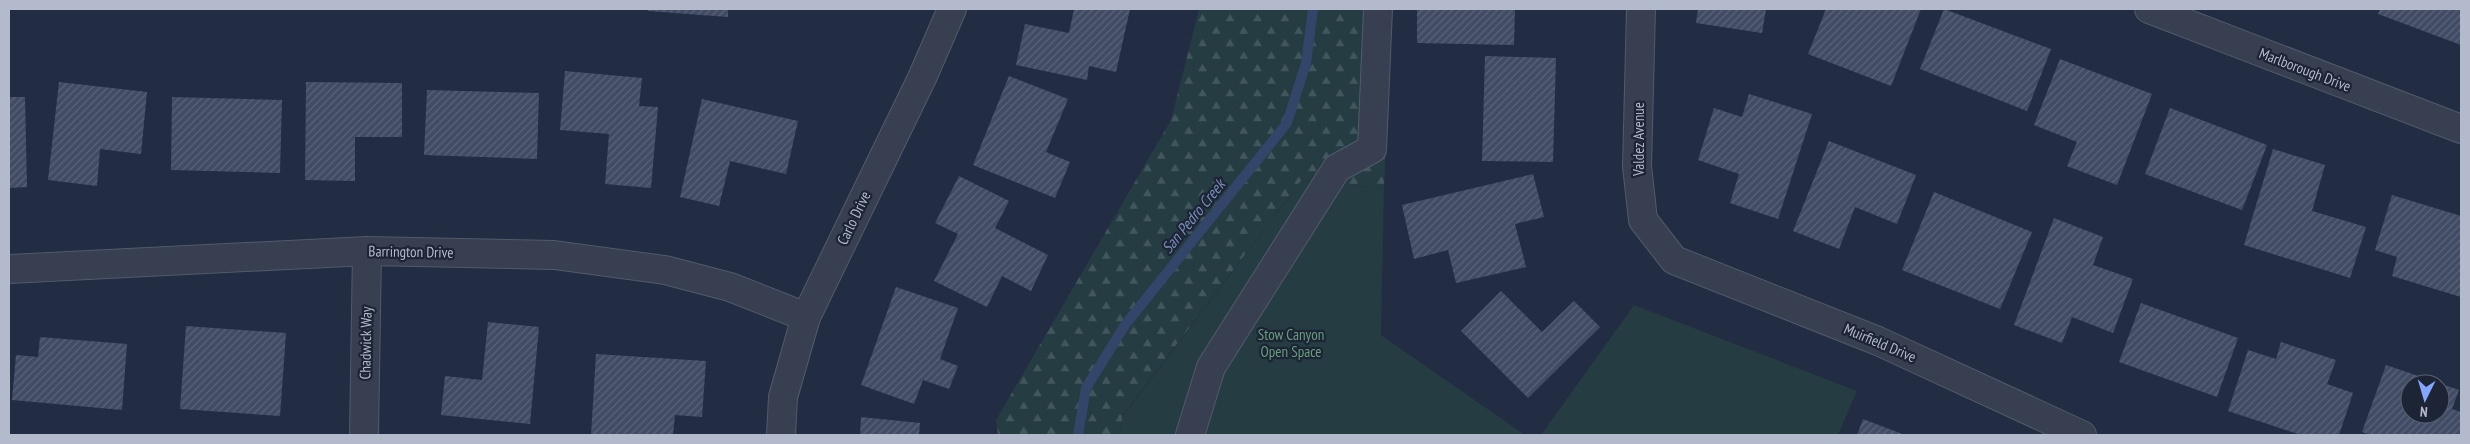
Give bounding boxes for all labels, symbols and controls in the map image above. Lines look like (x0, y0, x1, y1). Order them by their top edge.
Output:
street label: Marlborough Drive (2257, 43, 2354, 96)
street label: Valdez Avenue (1629, 102, 1648, 177)
water label: San Pedro Creek (1157, 174, 1230, 257)
street label: Carlo Drive (832, 188, 875, 248)
street label: Barrington Drive (368, 241, 454, 262)
street label: Chadwick Way (355, 306, 376, 380)
street label: Muirfield Drive (1841, 319, 1919, 366)
park label: Stow Canyon Open Space (1258, 325, 1324, 361)
north arrow (2400, 374, 2450, 424)
text: N (2419, 403, 2428, 421)

